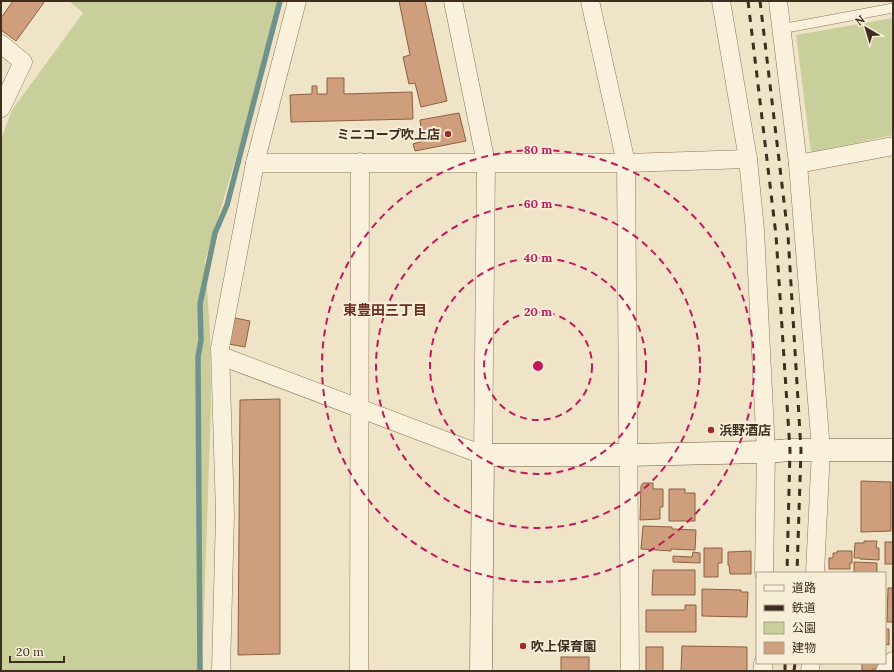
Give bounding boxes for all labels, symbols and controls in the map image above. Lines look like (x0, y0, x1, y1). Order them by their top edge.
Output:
north arrow (846, 8, 886, 48)
text: N (852, 12, 868, 28)
place label: ミニコープ吹上店 (337, 126, 440, 143)
marker: ミニコープ吹上店 (443, 129, 453, 139)
text: 80 m (524, 142, 552, 157)
text: 60 m (524, 196, 552, 211)
text: 40 m (524, 250, 552, 265)
district label: 東豊田三丁目 (343, 301, 427, 319)
text: 20 m (524, 304, 552, 319)
centre of rings (531, 359, 545, 373)
place label: 浜野酒店 (719, 422, 771, 439)
marker: 浜野酒店 (706, 425, 716, 435)
legend (756, 572, 886, 664)
text: 道路 (792, 580, 816, 595)
text: 鉄道 (792, 600, 816, 615)
text: 公園 (792, 620, 816, 635)
scale bar (10, 638, 64, 664)
place label: 吹上保育園 (531, 638, 596, 655)
text: 建物 (792, 640, 816, 655)
marker: 吹上保育園 (518, 641, 528, 651)
text: 20 m (16, 644, 44, 659)

